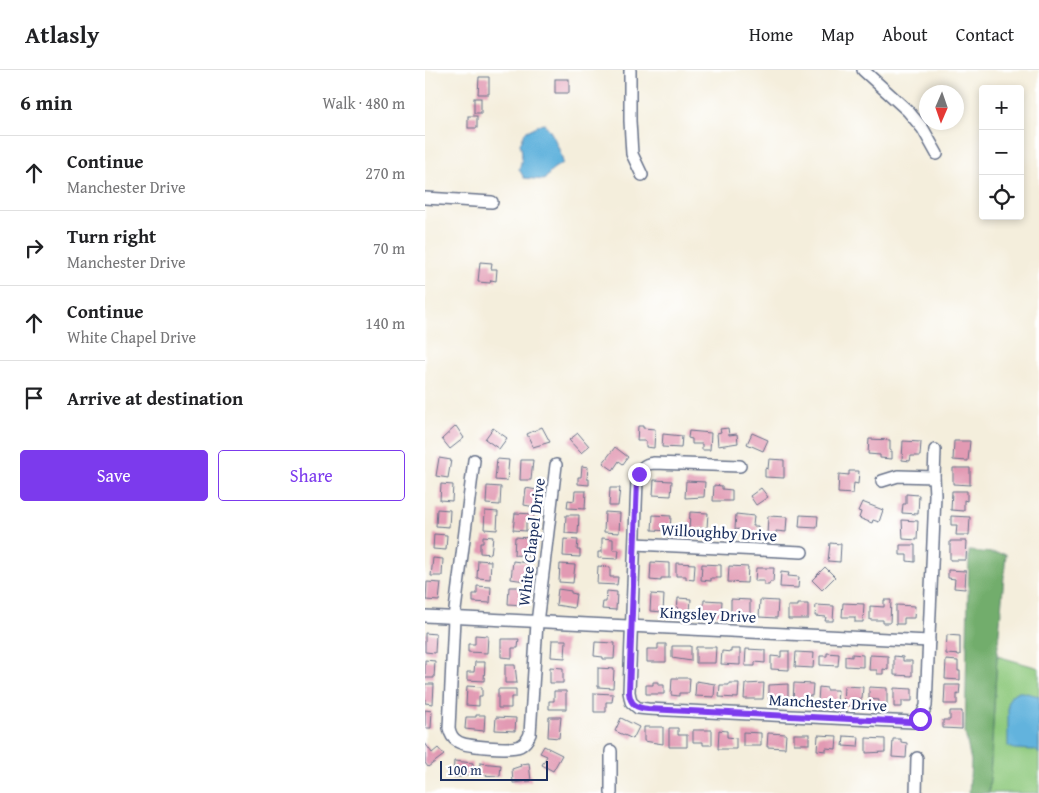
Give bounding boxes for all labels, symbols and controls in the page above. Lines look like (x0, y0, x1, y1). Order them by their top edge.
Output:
text: Atlasly (25, 17, 99, 52)
text: Home (749, 21, 793, 48)
text: Map (821, 21, 854, 48)
text: About (882, 21, 928, 48)
text: Contact (956, 21, 1014, 48)
north arrow (919, 85, 964, 130)
map controls (979, 85, 1024, 220)
button: + (979, 85, 1024, 130)
text: 6 min (20, 87, 72, 118)
text: Walk · 480 m (322, 91, 405, 115)
button: − (979, 130, 1024, 175)
text: Continue (67, 147, 144, 175)
icon: ahead (20, 159, 48, 187)
text: 270 m (365, 161, 405, 185)
text: Manchester Drive (67, 175, 186, 199)
button: locate (979, 175, 1024, 220)
text: Turn right (67, 222, 156, 250)
icon: right (20, 234, 48, 262)
text: 70 m (373, 236, 405, 260)
text: Manchester Drive (67, 250, 186, 274)
text: Continue (67, 297, 144, 325)
icon: ahead (20, 309, 48, 337)
text: 140 m (365, 311, 405, 335)
text: White Chapel Drive (67, 325, 196, 349)
icon: arrive (20, 384, 48, 412)
text: Arrive at destination (67, 384, 243, 412)
button: Save (20, 450, 208, 501)
button: Share (218, 450, 405, 501)
route end (628, 463, 651, 486)
street label: White Chapel Drive (511, 476, 551, 608)
street label: Willoughby Drive (660, 517, 778, 547)
street label: Kingsley Drive (659, 599, 757, 629)
street label: Manchester Drive (768, 687, 888, 717)
route start (909, 708, 932, 731)
scale bar (440, 758, 547, 781)
text: 100 m (447, 760, 482, 780)

